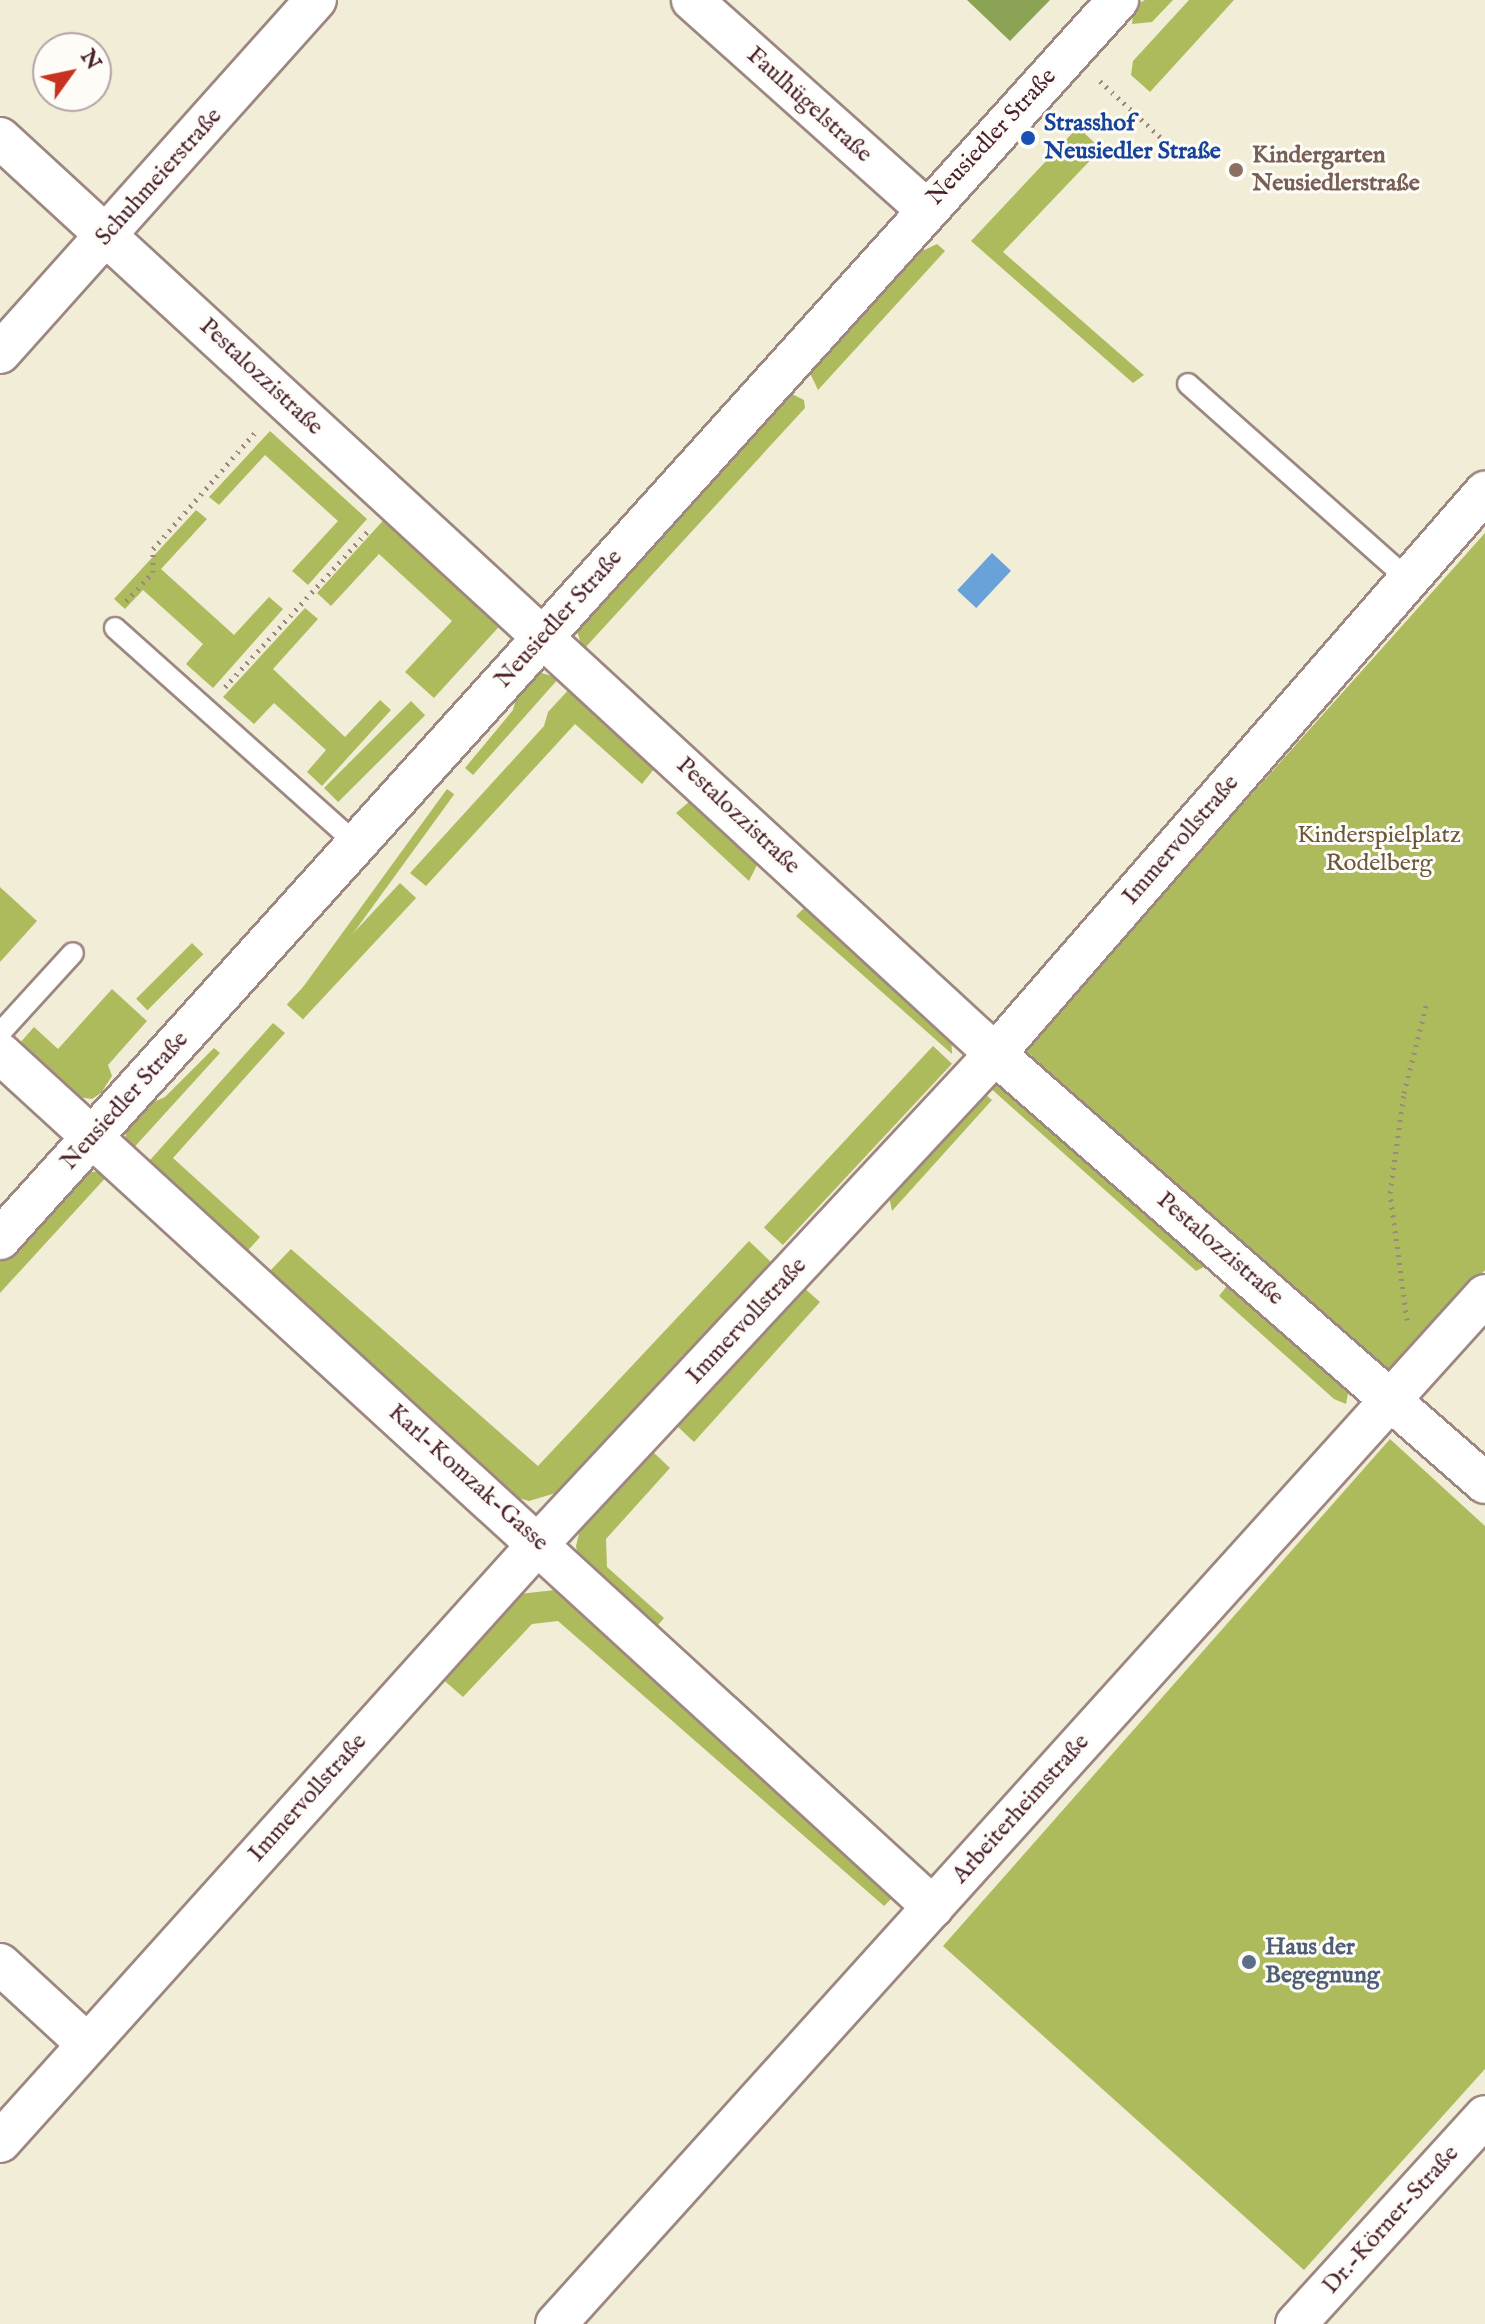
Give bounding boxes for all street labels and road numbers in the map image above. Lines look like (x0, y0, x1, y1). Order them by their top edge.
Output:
street label: Faulhügelstraße (740, 41, 878, 169)
street label: Neusiedler Straße (921, 63, 1063, 211)
street label: Schuhmeierstraße (90, 102, 228, 252)
street label: Pestalozzistraße (193, 312, 329, 442)
street label: Neusiedler Straße (489, 544, 629, 694)
street label: Pestalozzistraße (670, 751, 806, 881)
street label: Immervollstraße (1117, 769, 1245, 911)
street label: Neusiedler Straße (55, 1026, 195, 1176)
street label: Pestalozzistraße (1151, 1186, 1289, 1312)
street label: Immervollstraße (681, 1252, 813, 1390)
street label: Karl-Komzak-Gasse (382, 1398, 554, 1558)
street label: Immervollstraße (243, 1728, 373, 1868)
street label: Arbeiterheimstraße (946, 1728, 1096, 1890)
street label: Dr.-Körner-Straße (1317, 2140, 1465, 2300)

